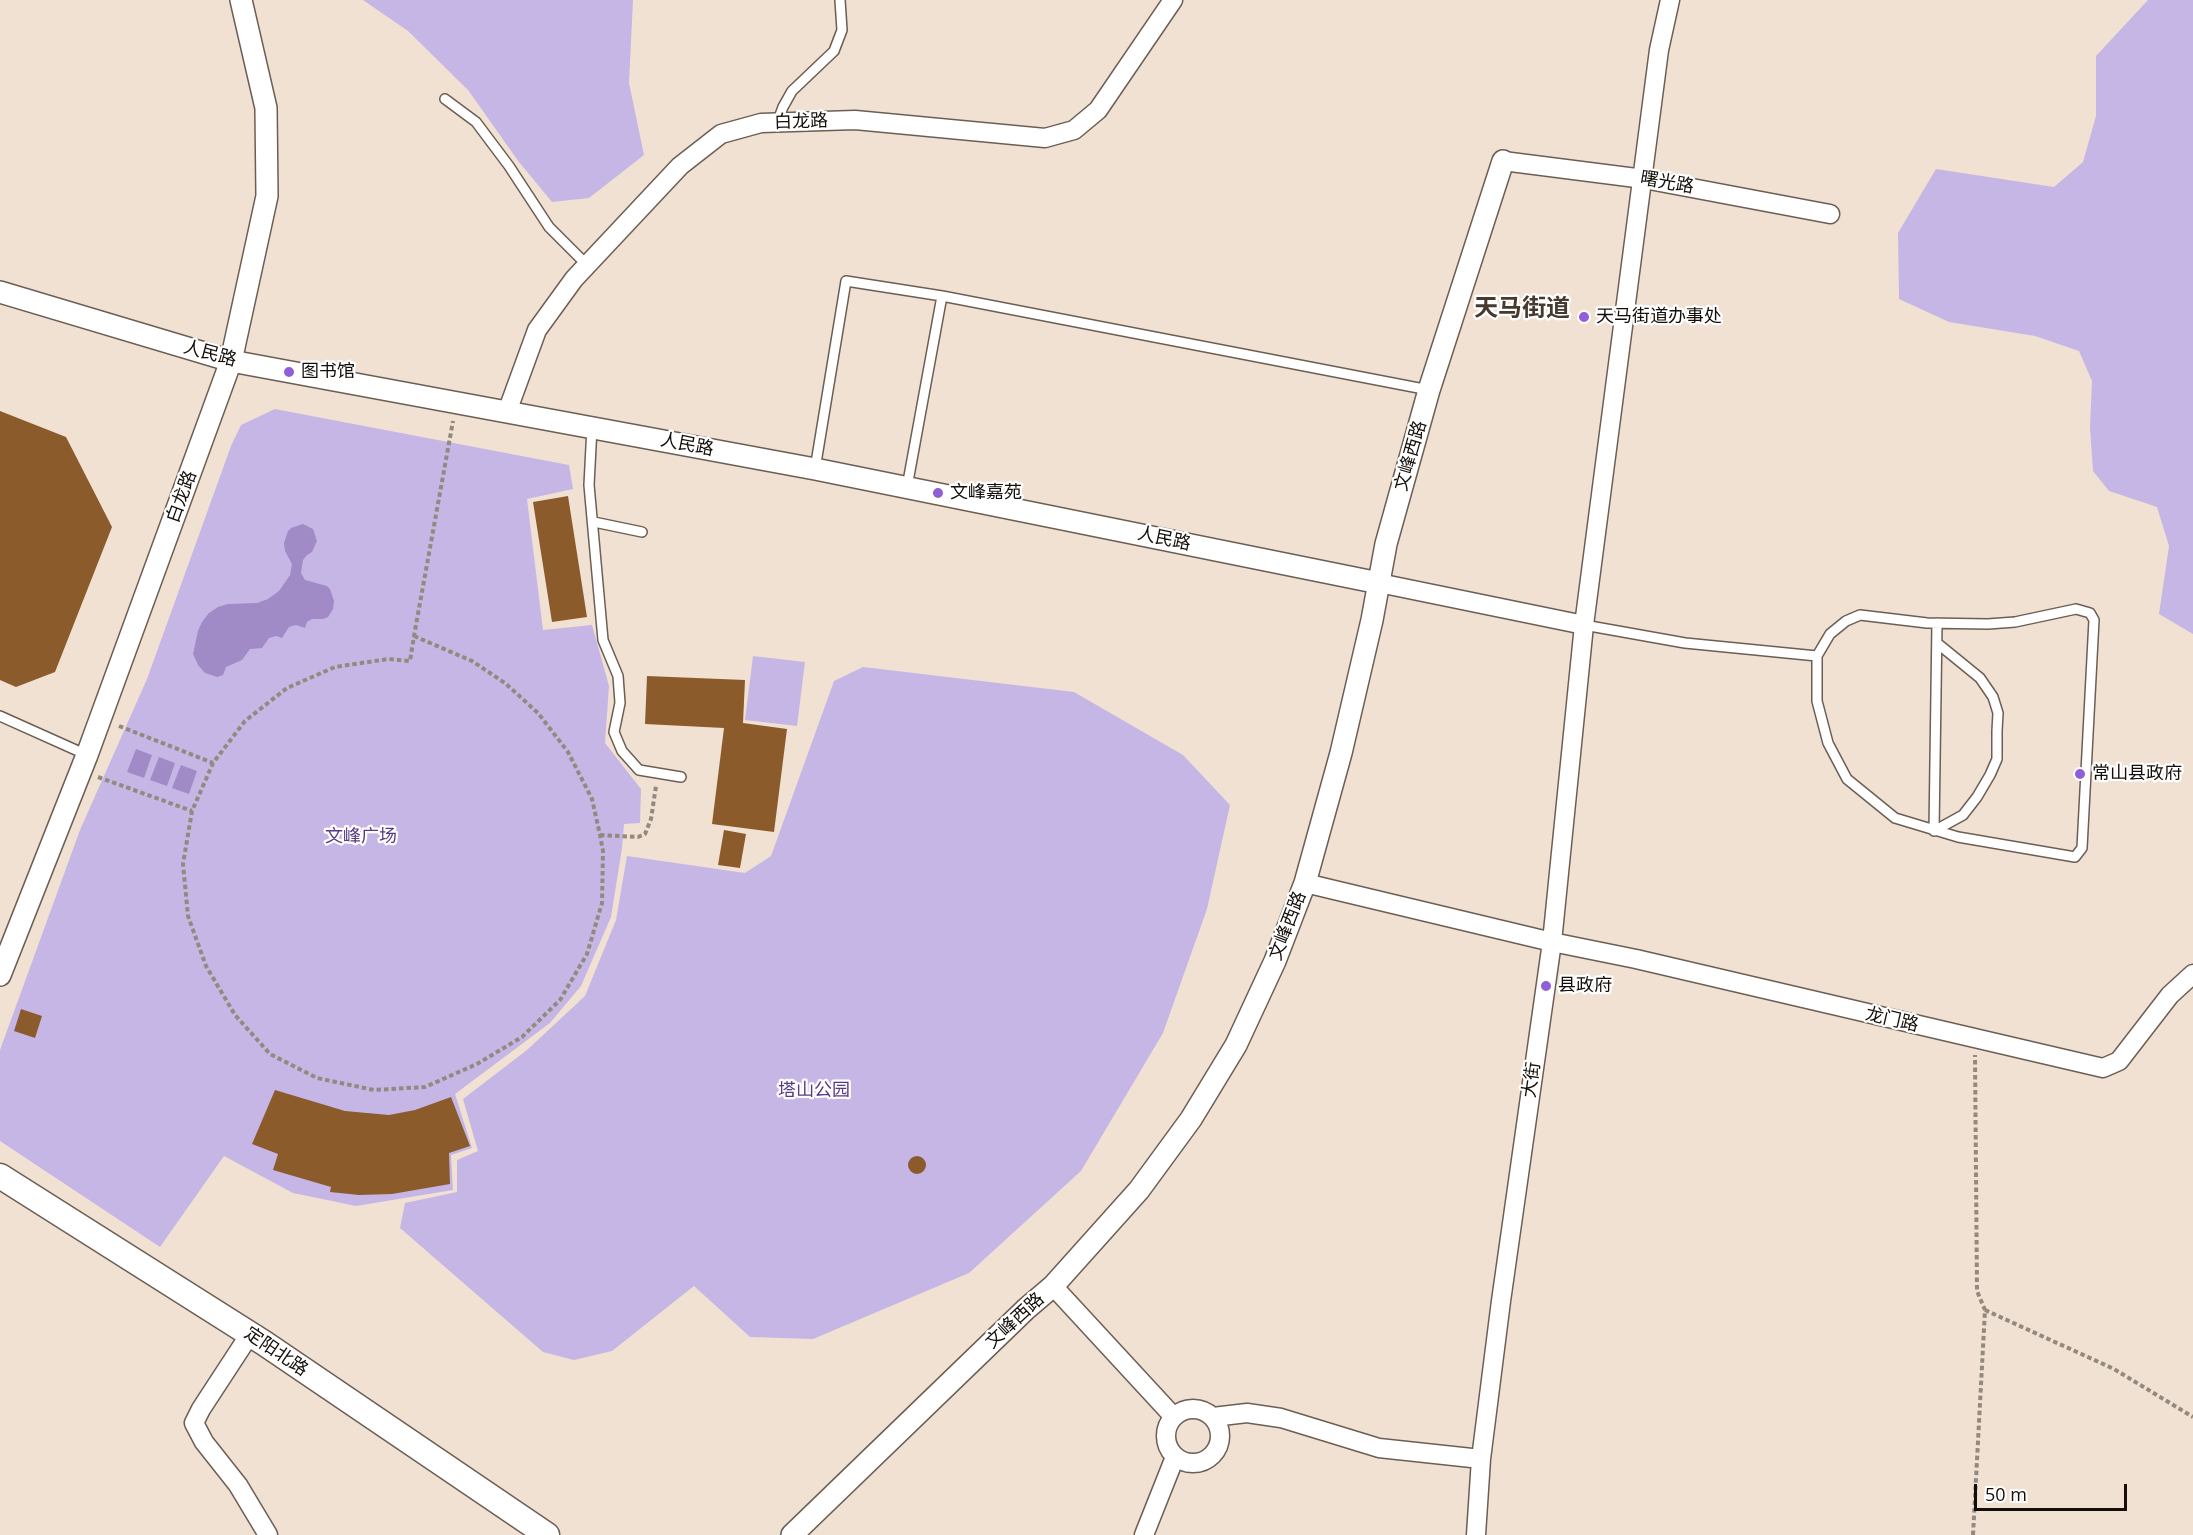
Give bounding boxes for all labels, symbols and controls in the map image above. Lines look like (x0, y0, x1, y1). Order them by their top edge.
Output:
street label: 白龙路 (774, 110, 828, 134)
street label: 曙光路 (1639, 168, 1695, 198)
district label: 天马街道 (1474, 295, 1570, 323)
place label: 天马街道办事处 (1596, 306, 1722, 328)
marker: 天马街道办事处 (1577, 310, 1591, 324)
street label: 人民路 (181, 337, 239, 371)
place label: 图书馆 (301, 361, 355, 383)
marker: 图书馆 (282, 365, 296, 379)
street label: 文峰西路 (1391, 418, 1431, 494)
street label: 人民路 (658, 429, 716, 461)
street label: 白龙路 (163, 468, 201, 526)
place label: 文峰嘉苑 (950, 482, 1022, 504)
marker: 文峰嘉苑 (931, 486, 945, 500)
street label: 人民路 (1135, 523, 1193, 555)
place label: 常山县政府 (2092, 763, 2182, 785)
marker: 常山县政府 (2073, 767, 2087, 781)
park label: 文峰广场 (325, 826, 397, 848)
street label: 文峰西路 (1265, 889, 1311, 963)
place label: 县政府 (1558, 975, 1612, 997)
marker: 县政府 (1539, 979, 1553, 993)
street label: 龙门路 (1863, 1003, 1921, 1037)
street label: 大街 (1519, 1061, 1545, 1099)
park label: 塔山公园 (778, 1080, 850, 1102)
street label: 文峰西路 (981, 1289, 1049, 1353)
street label: 定阳北路 (240, 1323, 312, 1381)
scale bar (1977, 1472, 2130, 1510)
text: 50 m (1985, 1482, 2027, 1506)

